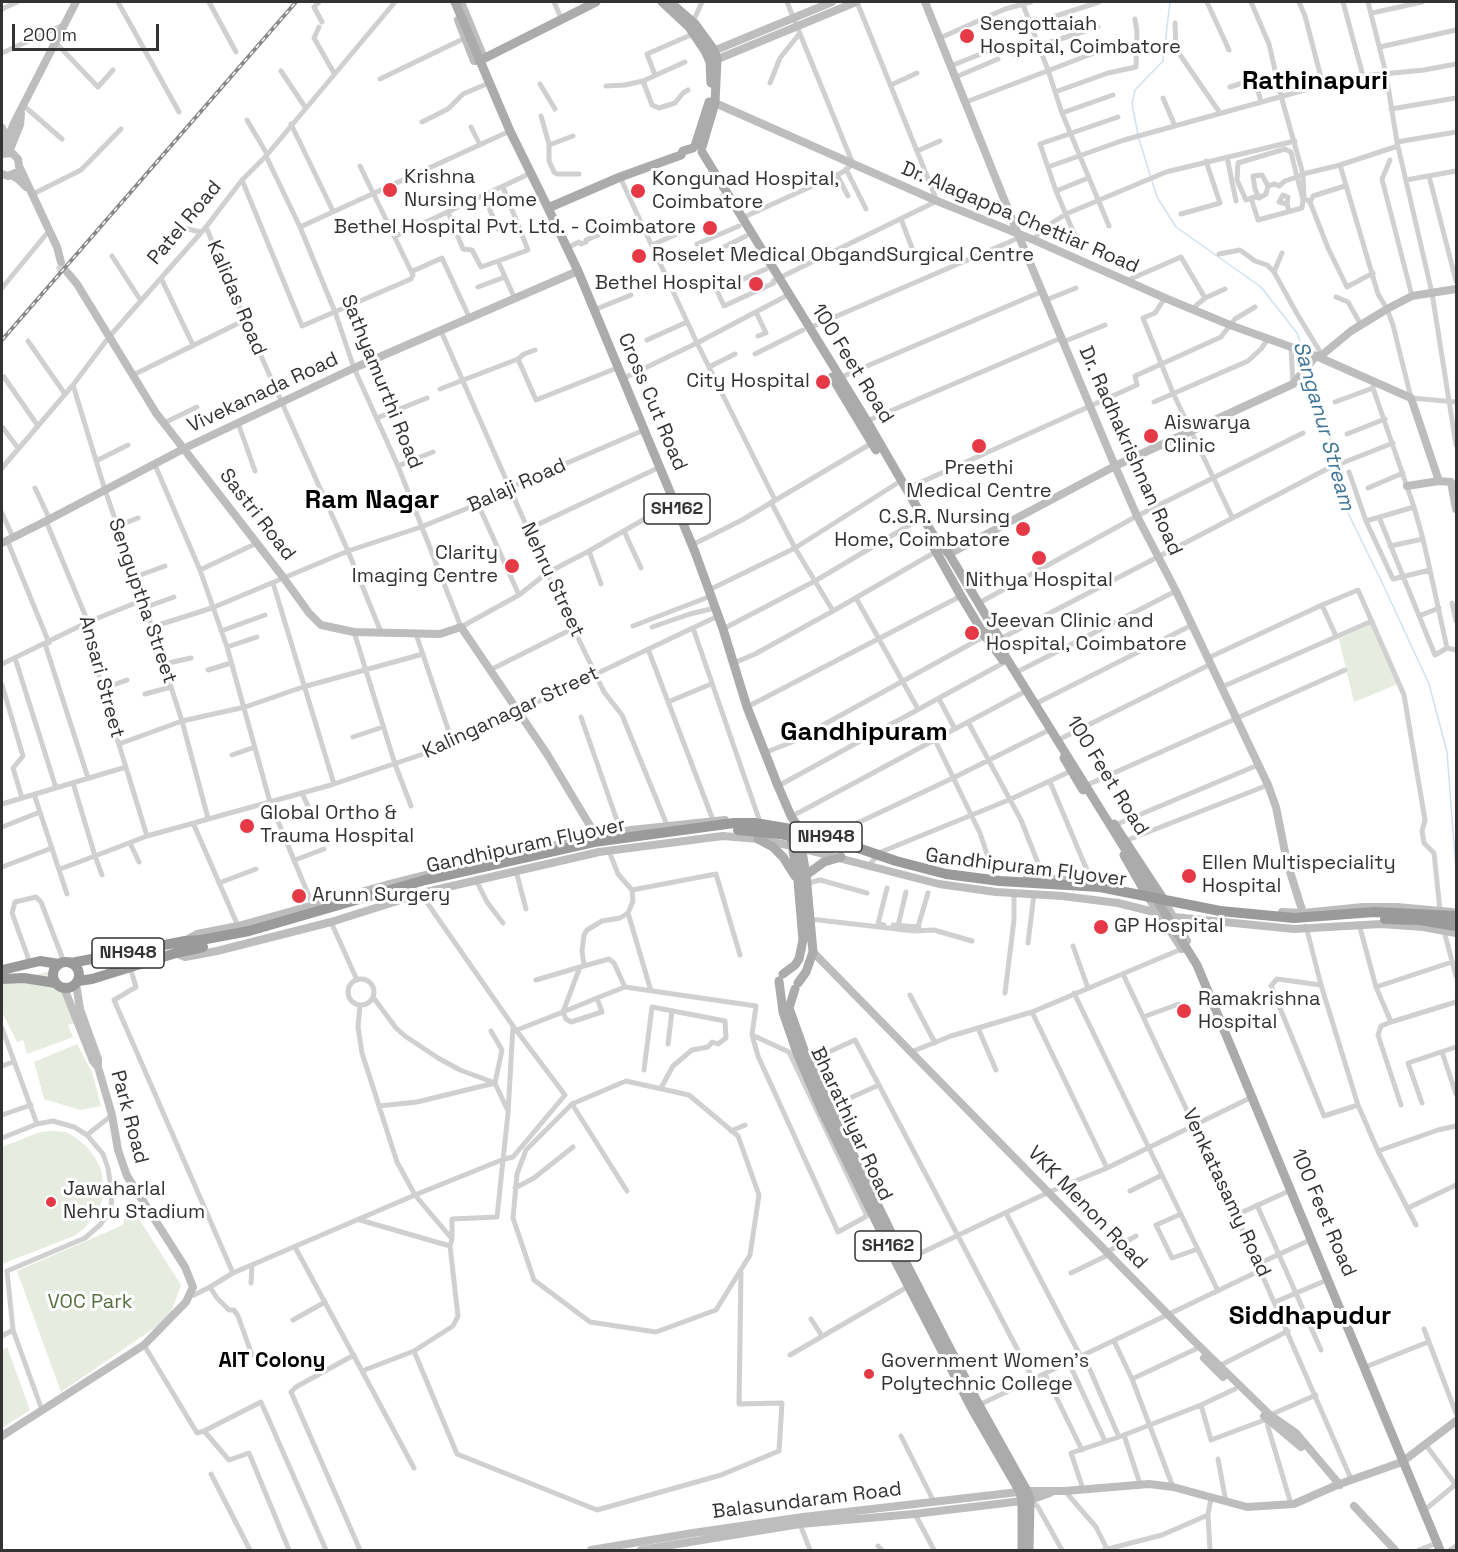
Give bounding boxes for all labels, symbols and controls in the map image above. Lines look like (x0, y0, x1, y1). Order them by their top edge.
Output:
scale bar (15, 12, 162, 50)
place label: Sengottaiah Hospital, Coimbatore (980, 13, 1181, 60)
text: 200 m (23, 23, 77, 46)
marker: Sengottaiah Hospital, Coimbatore (958, 27, 976, 45)
district label: Rathinapuri (1242, 66, 1388, 98)
street label: Dr. Alagappa Chettiar Road (898, 157, 1142, 279)
place label: Krishna Nursing Home (404, 166, 537, 213)
place label: Kongunad Hospital, Coimbatore (652, 168, 839, 215)
street label: Patel Road (143, 176, 227, 270)
marker: Krishna Nursing Home (381, 181, 399, 199)
marker: Kongunad Hospital, Coimbatore (629, 182, 647, 200)
place label: Bethel Hospital Pvt. Ltd. - Coimbatore (334, 216, 696, 240)
marker: Bethel Hospital Pvt. Ltd. - Coimbatore (701, 219, 719, 237)
street label: Kalidas Road (201, 237, 271, 359)
place label: Roselet Medical ObgandSurgical Centre (652, 244, 1034, 268)
marker: Roselet Medical ObgandSurgical Centre (630, 247, 648, 265)
place label: Bethel Hospital (595, 272, 742, 296)
marker: Bethel Hospital (747, 275, 765, 293)
street label: Sathyamurthi Road (335, 291, 427, 473)
street label: 100 Feet Road (806, 300, 898, 428)
street label: Cross Cut Road (612, 330, 692, 474)
water label: Sanganur Stream (1287, 338, 1359, 514)
street label: Dr. Radhakrishnan Road (1073, 343, 1187, 559)
street label: Vivekanada Road (184, 348, 342, 438)
place label: City Hospital (686, 370, 810, 394)
marker: City Hospital (814, 373, 832, 391)
place label: Aiswarya Clinic (1164, 412, 1250, 459)
marker: Aiswarya Clinic (1142, 427, 1160, 445)
marker: Preethi Medical Centre (970, 437, 988, 455)
street label: Balaji Road (464, 454, 570, 518)
place label: Preethi Medical Centre (906, 457, 1052, 504)
street label: Sastri Road (214, 464, 300, 566)
district label: Ram Nagar (305, 485, 439, 517)
road number: SH162 (644, 494, 710, 524)
place label: C.S.R. Nursing Home, Coimbatore (834, 506, 1010, 553)
street label: Senguptha Street (102, 515, 182, 687)
street label: Nehru Street (515, 519, 589, 641)
marker: C.S.R. Nursing Home, Coimbatore (1014, 520, 1032, 538)
place label: Clarity Imaging Centre (352, 542, 498, 589)
marker: Nithya Hospital (1030, 549, 1048, 567)
marker: Clarity Imaging Centre (503, 557, 521, 575)
place label: Nithya Hospital (965, 569, 1113, 593)
place label: Jeevan Clinic and Hospital, Coimbatore (986, 610, 1187, 657)
street label: Ansari Street (73, 613, 129, 741)
marker: Jeevan Clinic and Hospital, Coimbatore (963, 624, 981, 642)
street label: Kalinganagar Street (419, 662, 603, 764)
street label: 100 Feet Road (1061, 712, 1153, 840)
district label: Gandhipuram (780, 717, 948, 749)
place label: Global Ortho & Trauma Hospital (260, 802, 414, 849)
street label: Gandhipuram Flyover (424, 813, 628, 879)
marker: Global Ortho & Trauma Hospital (238, 817, 256, 835)
road number: NH948 (790, 822, 862, 852)
street label: Gandhipuram Flyover (924, 844, 1128, 892)
place label: Ellen Multispeciality Hospital (1202, 852, 1396, 899)
marker: Ellen Multispeciality Hospital (1180, 867, 1198, 885)
place label: Arunn Surgery (312, 884, 450, 908)
marker: Arunn Surgery (290, 887, 308, 905)
place label: GP Hospital (1114, 915, 1224, 939)
marker: GP Hospital (1092, 918, 1110, 936)
road number: NH948 (92, 938, 164, 968)
place label: Ramakrishna Hospital (1198, 988, 1321, 1035)
marker: Ramakrishna Hospital (1175, 1002, 1193, 1020)
street label: Bharathiyar Road (805, 1043, 897, 1205)
street label: Park Road (105, 1068, 153, 1166)
street label: Venkatasamy Road (1176, 1105, 1276, 1281)
street label: VKK Menon Road (1022, 1141, 1152, 1275)
street label: 100 Feet Road (1285, 1145, 1361, 1281)
place label: Jawaharlal Nehru Stadium (63, 1178, 205, 1225)
marker: Jawaharlal Nehru Stadium (44, 1195, 58, 1209)
road number: SH162 (855, 1231, 921, 1261)
park label: VOC Park (47, 1291, 133, 1315)
district label: Siddhapudur (1229, 1301, 1391, 1333)
district label: AIT Colony (218, 1348, 326, 1374)
place label: Government Women's Polytechnic College (881, 1350, 1089, 1397)
marker: Government Women's Polytechnic College (862, 1367, 876, 1381)
street label: Balasundaram Road (711, 1477, 903, 1525)

